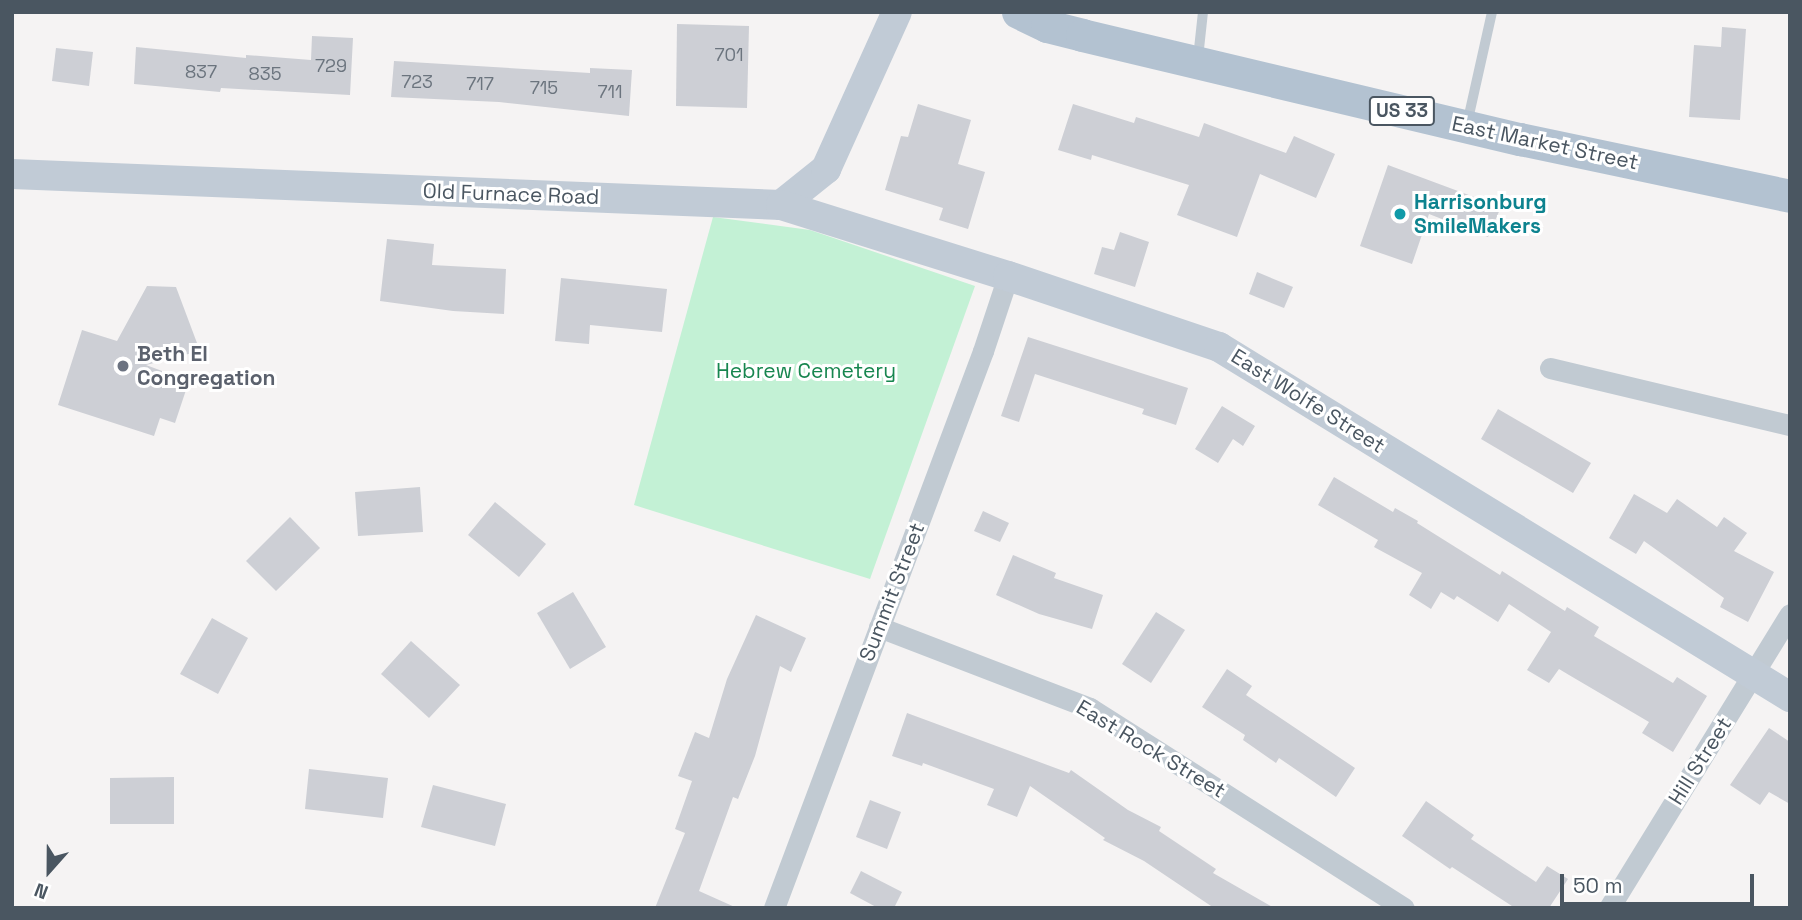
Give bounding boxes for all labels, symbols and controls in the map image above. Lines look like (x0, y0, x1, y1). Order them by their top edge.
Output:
house number: 701 (714, 44, 744, 66)
house number: 729 (315, 55, 347, 77)
house number: 837 (185, 61, 217, 83)
house number: 835 (249, 63, 281, 85)
house number: 723 (401, 71, 433, 93)
house number: 717 (466, 73, 494, 95)
house number: 715 (530, 77, 558, 99)
house number: 711 (597, 81, 623, 103)
road number: US 33 (1369, 96, 1435, 127)
street label: East Market Street (1450, 111, 1640, 175)
street label: Old Furnace Road (422, 178, 600, 210)
place label: Harrisonburg SmileMakers (1414, 189, 1547, 239)
marker: Harrisonburg SmileMakers (1392, 206, 1408, 222)
place label: Beth El Congregation (137, 341, 275, 391)
street label: East Wolfe Street (1226, 343, 1390, 459)
marker: Beth El Congregation (115, 358, 131, 374)
park label: Hebrew Cemetery (716, 358, 896, 384)
street label: Summit Street (854, 519, 930, 665)
street label: East Rock Street (1072, 695, 1230, 803)
street label: Hill Street (1663, 712, 1737, 810)
north arrow (14, 836, 84, 906)
scale bar (1564, 860, 1758, 904)
text: 50 m (1573, 872, 1623, 899)
text: N (31, 877, 52, 905)

